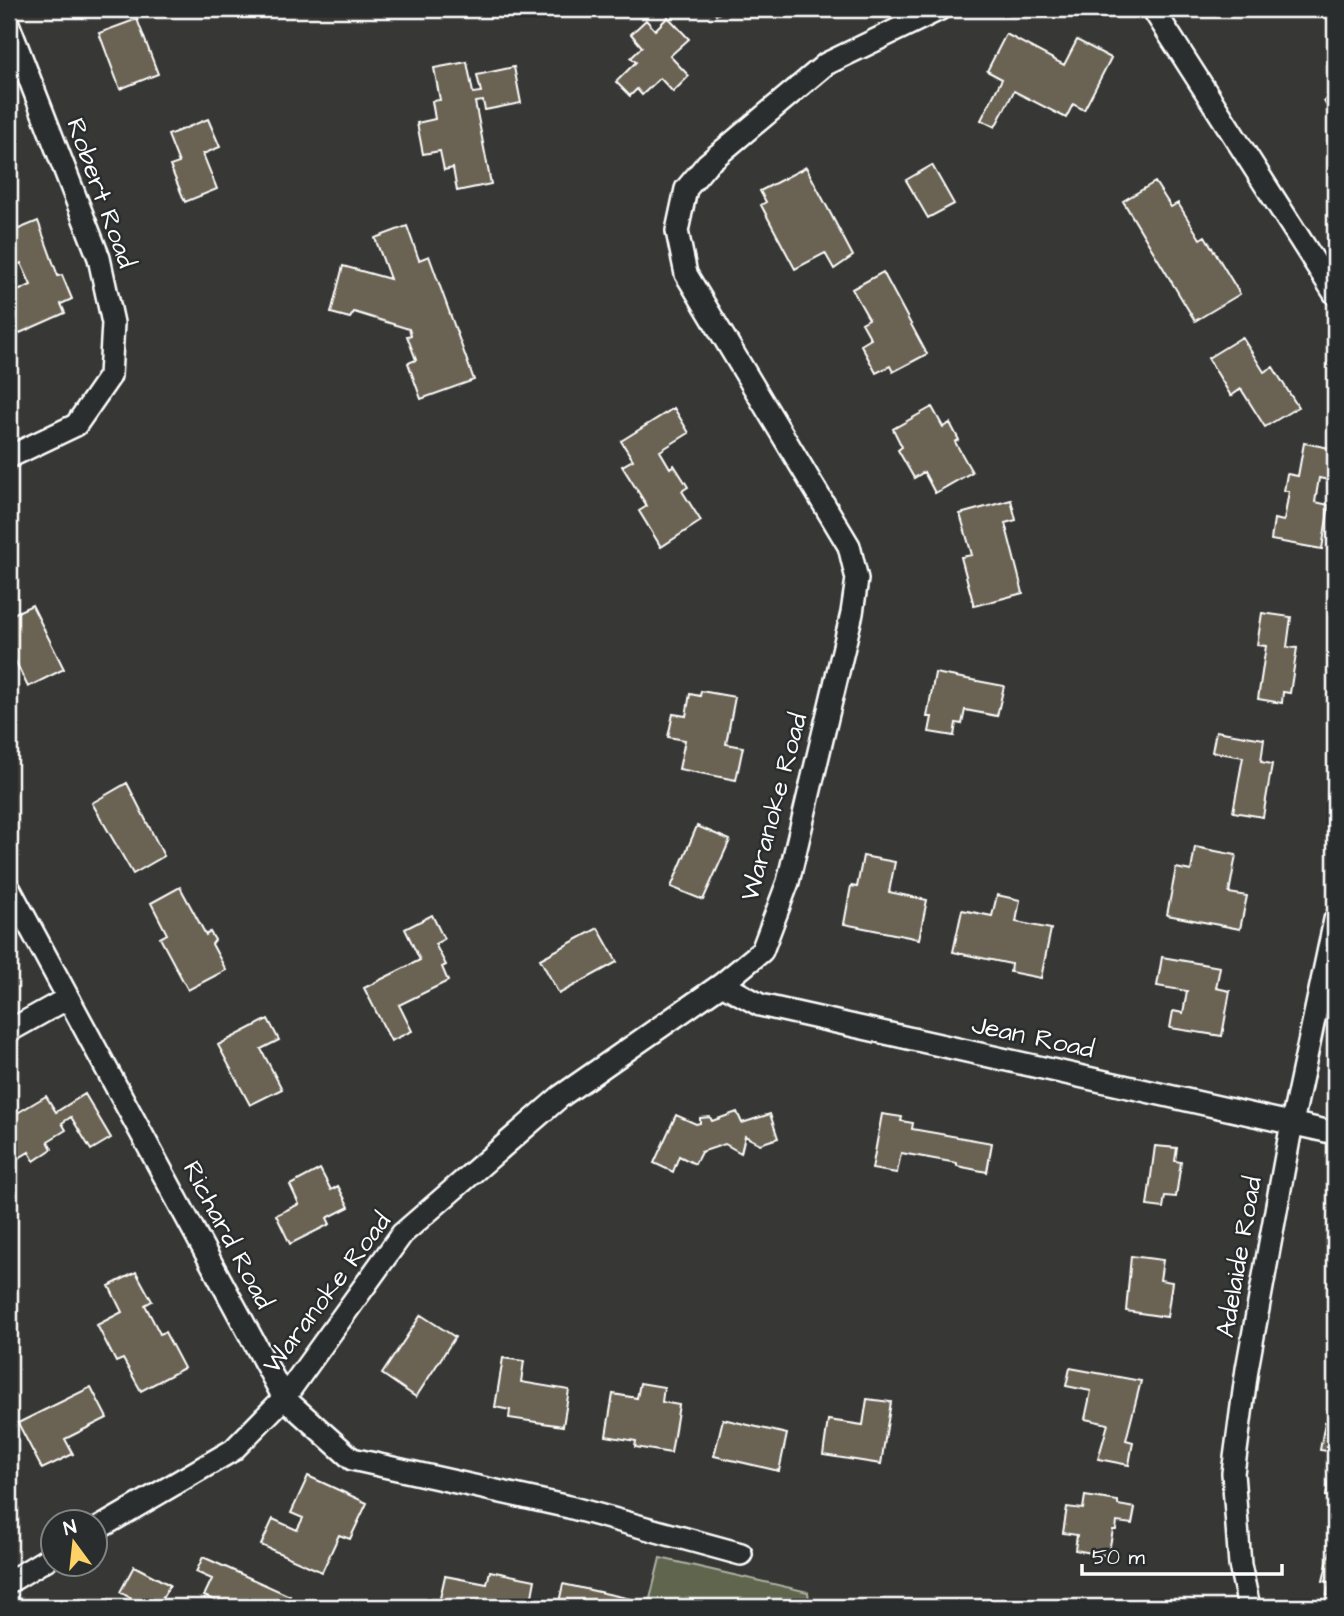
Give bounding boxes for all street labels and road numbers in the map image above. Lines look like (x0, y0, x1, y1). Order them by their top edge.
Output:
street label: Robert Road (57, 113, 145, 273)
street label: Waranoke Road (732, 709, 816, 905)
street label: Jean Road (969, 1006, 1097, 1068)
street label: Richard Road (174, 1155, 282, 1315)
street label: Adelaide Road (1207, 1174, 1271, 1340)
street label: Waranoke Road (255, 1205, 399, 1381)

